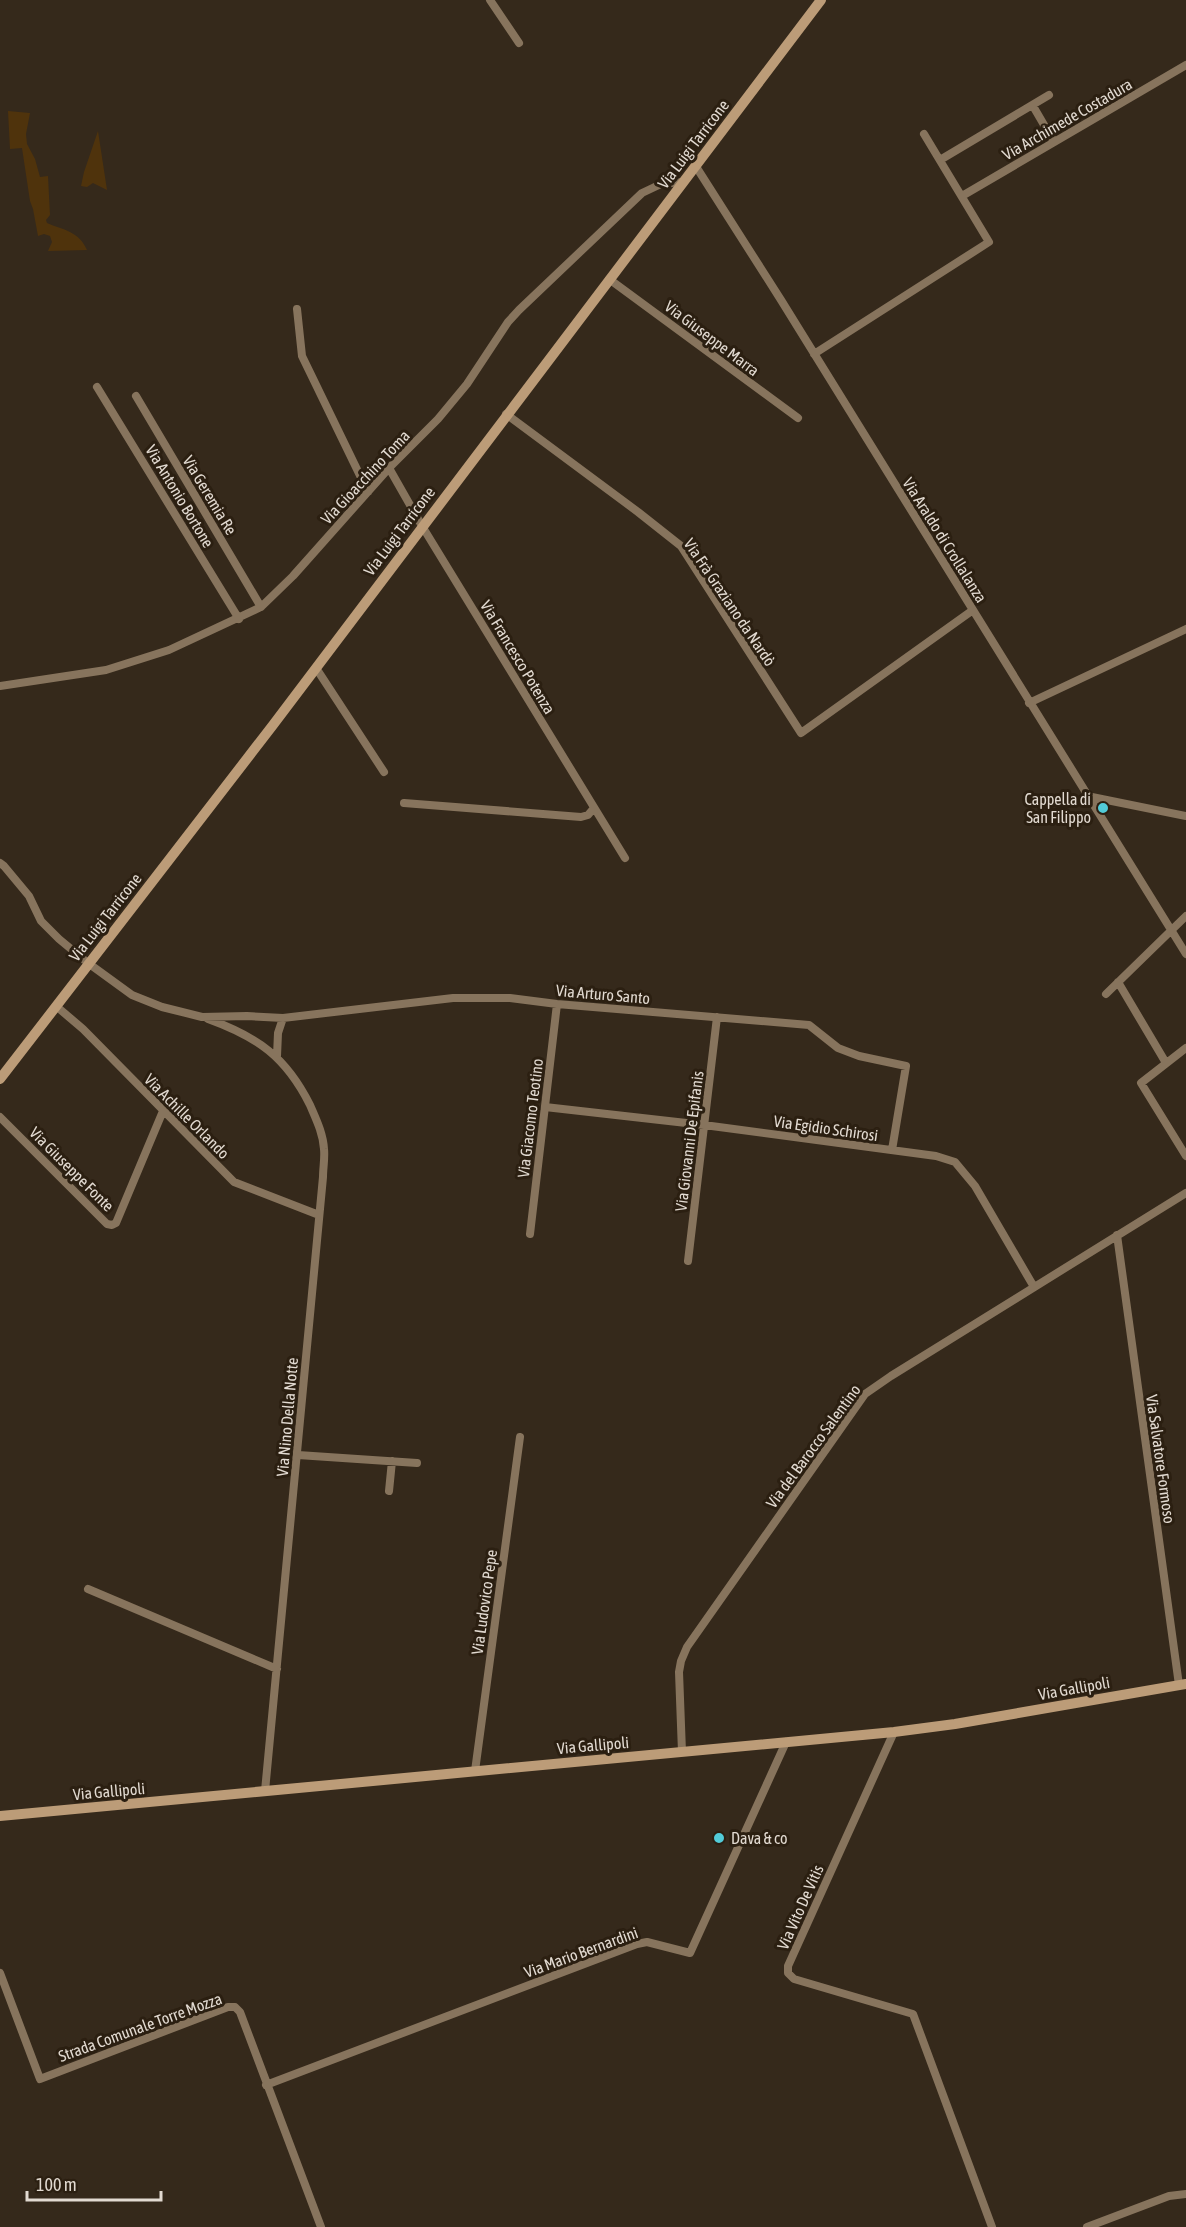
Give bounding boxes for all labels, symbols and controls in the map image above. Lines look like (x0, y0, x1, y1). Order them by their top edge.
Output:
street label: Via Archimede Costadura (999, 75, 1135, 163)
street label: Via Luigi Tarricone (654, 96, 733, 193)
street label: Via Giuseppe Marra (661, 297, 763, 380)
street label: Via Gioacchino Toma (317, 426, 413, 528)
street label: Via Antonio Bortone (142, 441, 218, 551)
street label: Via Geremia Re (179, 452, 241, 538)
street label: Via Araldo di Crollalanza (899, 474, 991, 606)
street label: Via Luigi Tarricone (360, 483, 439, 580)
street label: Via Frà Graziano da Nardò (681, 535, 779, 669)
street label: Via Francesco Potenza (477, 597, 559, 717)
place label: Cappella di San Filippo (1025, 790, 1091, 827)
marker: Cappella di San Filippo (1096, 801, 1110, 815)
street label: Via Luigi Tarricone (65, 870, 146, 965)
street label: Via Arturo Santo (555, 981, 651, 1007)
street label: Via Giacomo Teotino (514, 1057, 546, 1179)
street label: Via Giovanni De Epifanis (671, 1069, 708, 1212)
street label: Via Achille Orlando (141, 1070, 233, 1162)
street label: Via Egidio Schirosi (773, 1112, 879, 1145)
street label: Via Giuseppe Fonte (25, 1123, 118, 1216)
street label: Via Nino Della Notte (273, 1357, 301, 1477)
street label: Via del Barocco Salentino (762, 1381, 864, 1511)
street label: Via Salvatore Formoso (1143, 1393, 1179, 1525)
street label: Via Ludovico Pepe (468, 1548, 501, 1656)
street label: Via Gallipoli (1037, 1673, 1111, 1704)
street label: Via Gallipoli (556, 1733, 630, 1758)
street label: Via Gallipoli (72, 1779, 146, 1804)
place label: Dava & co (731, 1829, 787, 1847)
marker: Dava & co (712, 1831, 726, 1845)
street label: Via Vito De Vitis (773, 1862, 827, 1952)
street label: Via Mario Bernardini (522, 1923, 640, 1981)
street label: Strada Comunale Torre Mozza (56, 1989, 224, 2065)
scale bar (27, 2164, 160, 2202)
text: 100 m (36, 2174, 77, 2195)

